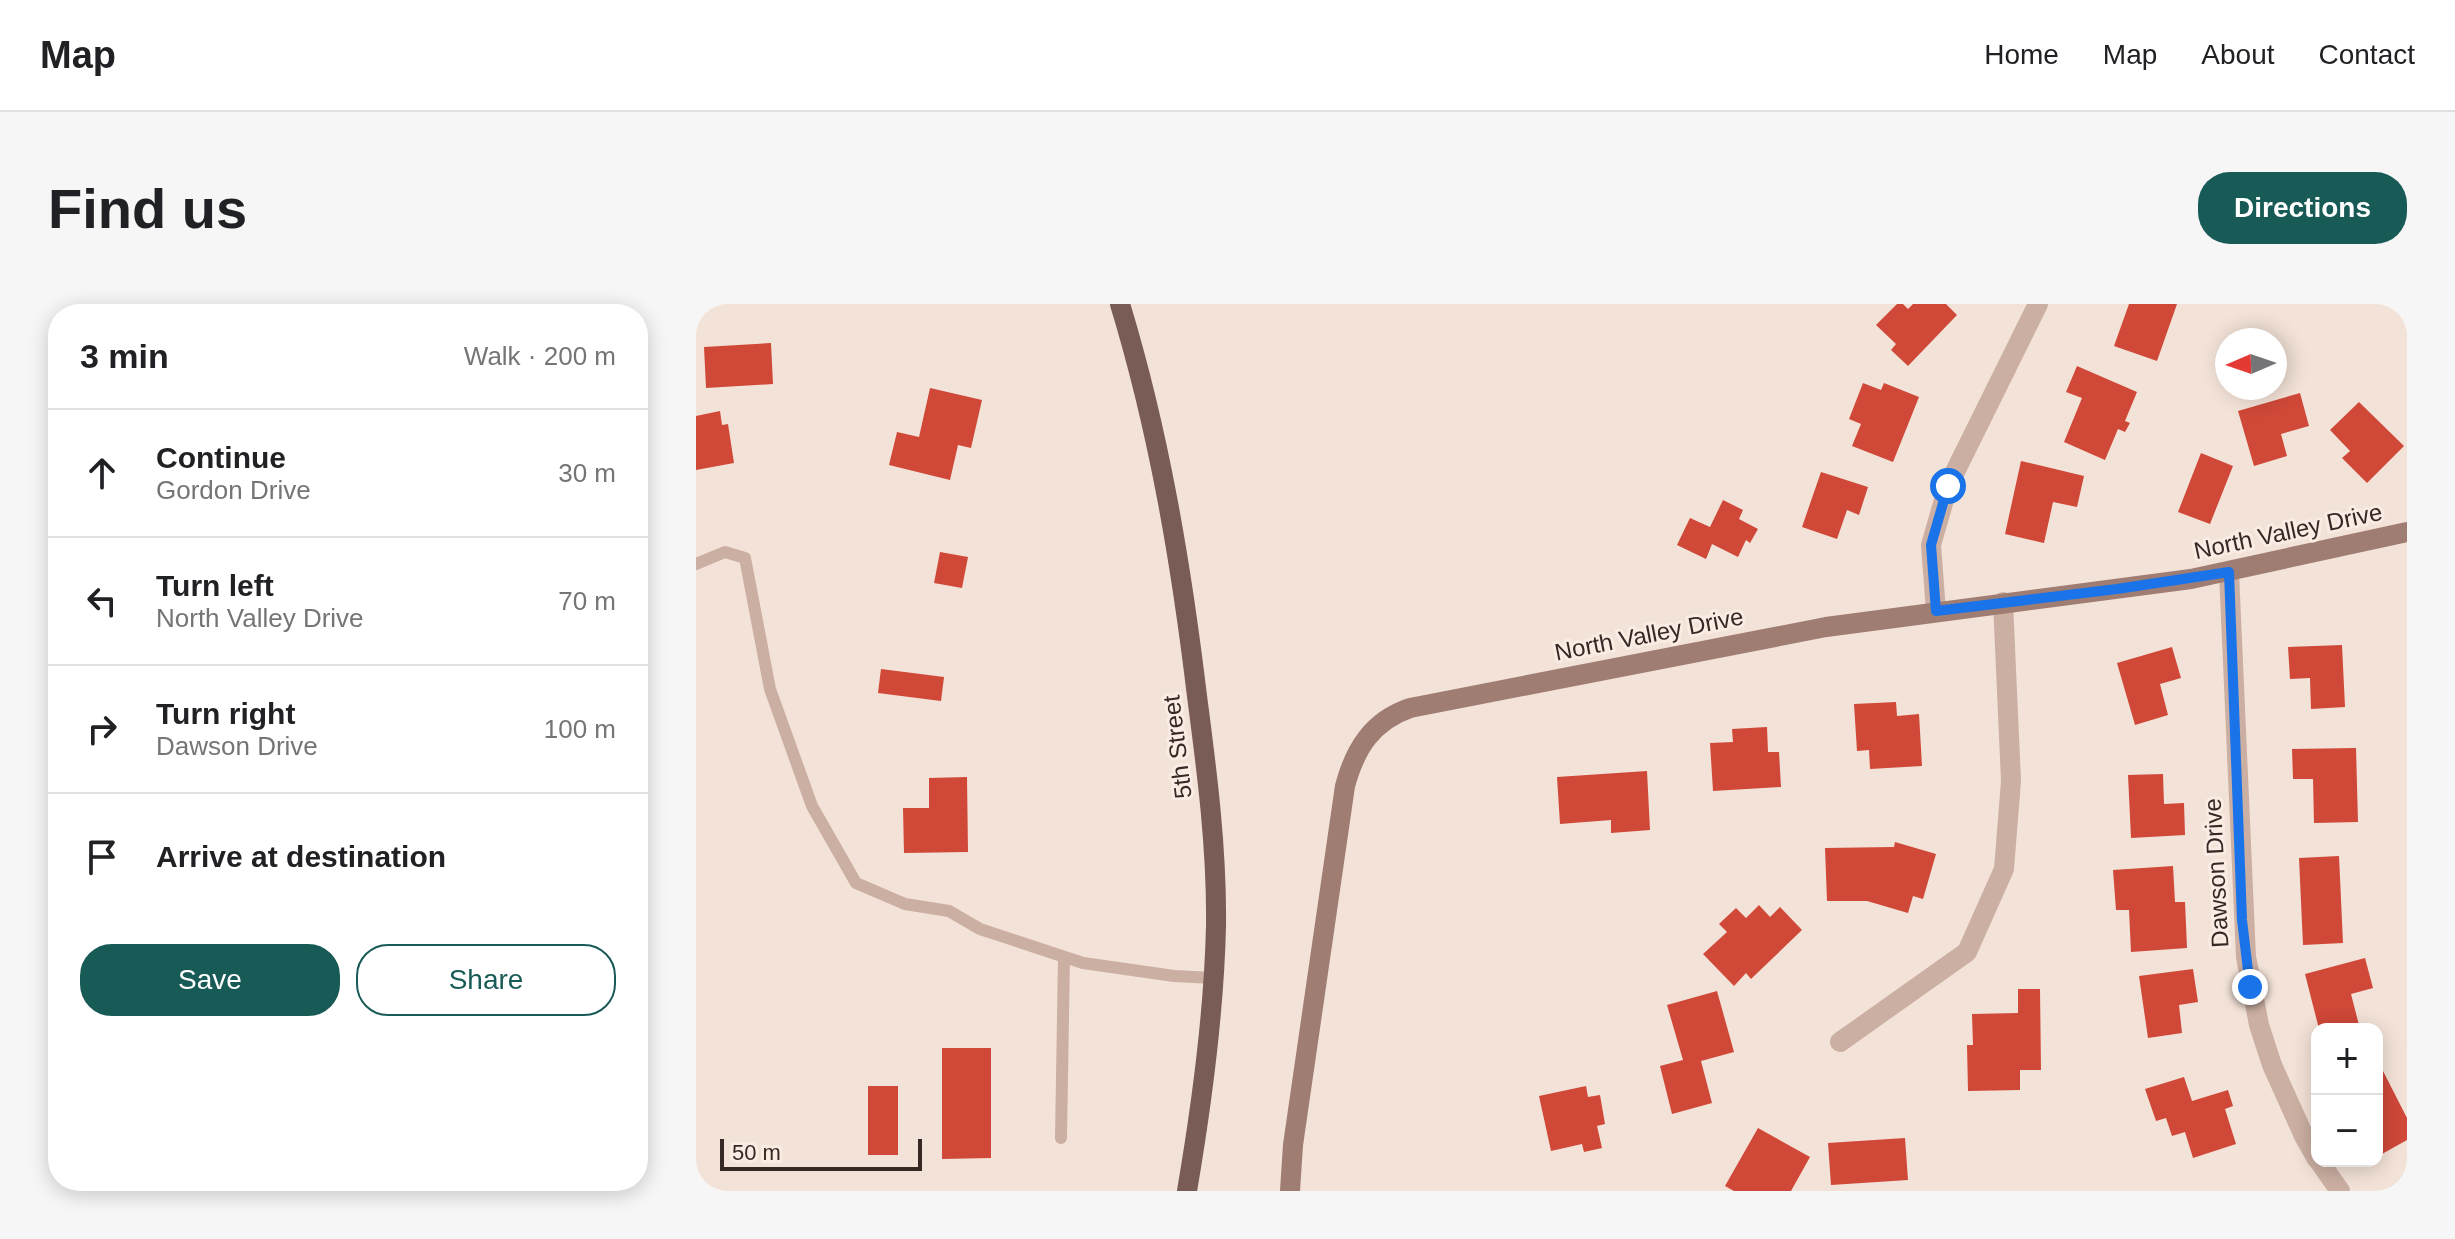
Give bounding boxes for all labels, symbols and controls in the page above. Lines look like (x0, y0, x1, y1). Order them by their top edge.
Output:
text: Map (40, 34, 116, 76)
text: Home (1984, 39, 2059, 70)
text: Map (2103, 39, 2157, 70)
text: About (2201, 39, 2275, 70)
text: Contact (2319, 39, 2415, 70)
button: Directions (2198, 172, 2407, 244)
text: Find us (48, 177, 247, 240)
north arrow (2215, 328, 2287, 400)
text: 3 min (80, 337, 169, 375)
text: Walk · 200 m (464, 341, 616, 371)
text: Continue (156, 441, 286, 474)
icon: ahead (80, 451, 124, 495)
text: 30 m (558, 458, 616, 488)
route start (1930, 468, 1966, 504)
text: Gordon Drive (156, 475, 311, 505)
street label: North Valley Drive (2191, 498, 2385, 564)
text: Turn left (156, 569, 274, 602)
icon: left (80, 579, 124, 623)
text: 70 m (558, 586, 616, 616)
street label: North Valley Drive (1552, 602, 1746, 666)
text: North Valley Drive (156, 603, 364, 633)
street label: 5th Street (1157, 693, 1197, 800)
text: Turn right (156, 697, 295, 730)
icon: right (80, 707, 124, 751)
text: 100 m (544, 714, 616, 744)
text: Dawson Drive (156, 731, 318, 761)
street label: Dawson Drive (2199, 798, 2233, 948)
icon: arrive (80, 835, 124, 879)
text: Arrive at destination (156, 840, 446, 873)
button: Save (80, 944, 340, 1016)
button: Share (356, 944, 616, 1016)
route end (2232, 969, 2268, 1005)
map controls (2311, 1023, 2383, 1167)
button: + (2311, 1023, 2383, 1095)
button: − (2311, 1095, 2383, 1167)
scale bar (720, 1135, 922, 1171)
text: 50 m (732, 1140, 781, 1165)

